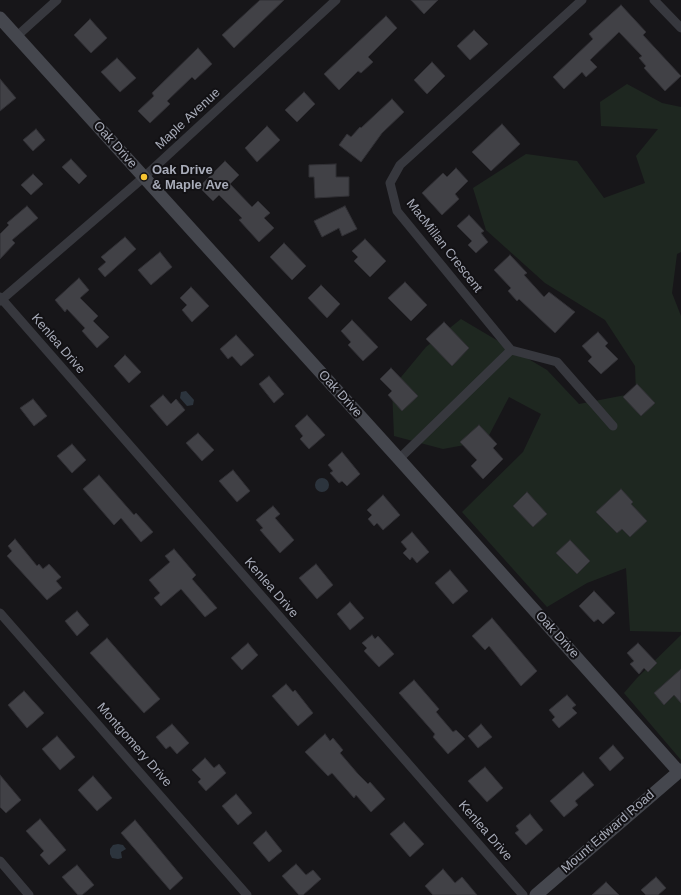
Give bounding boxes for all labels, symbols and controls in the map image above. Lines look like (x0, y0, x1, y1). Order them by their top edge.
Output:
street label: Maple Avenue (152, 85, 224, 153)
street label: Oak Drive (90, 118, 140, 172)
place label: Oak Drive & Maple Ave (152, 162, 229, 193)
marker: Oak Drive & Maple Ave (139, 172, 149, 182)
street label: MacMillan Crescent (403, 196, 485, 296)
street label: Kenlea Drive (28, 311, 88, 377)
street label: Oak Drive (315, 367, 365, 421)
street label: Kenlea Drive (241, 555, 301, 621)
street label: Oak Drive (532, 608, 582, 662)
street label: Montgomery Drive (93, 700, 175, 790)
street label: Mount Edward Road (558, 787, 658, 877)
street label: Kenlea Drive (455, 798, 515, 864)

